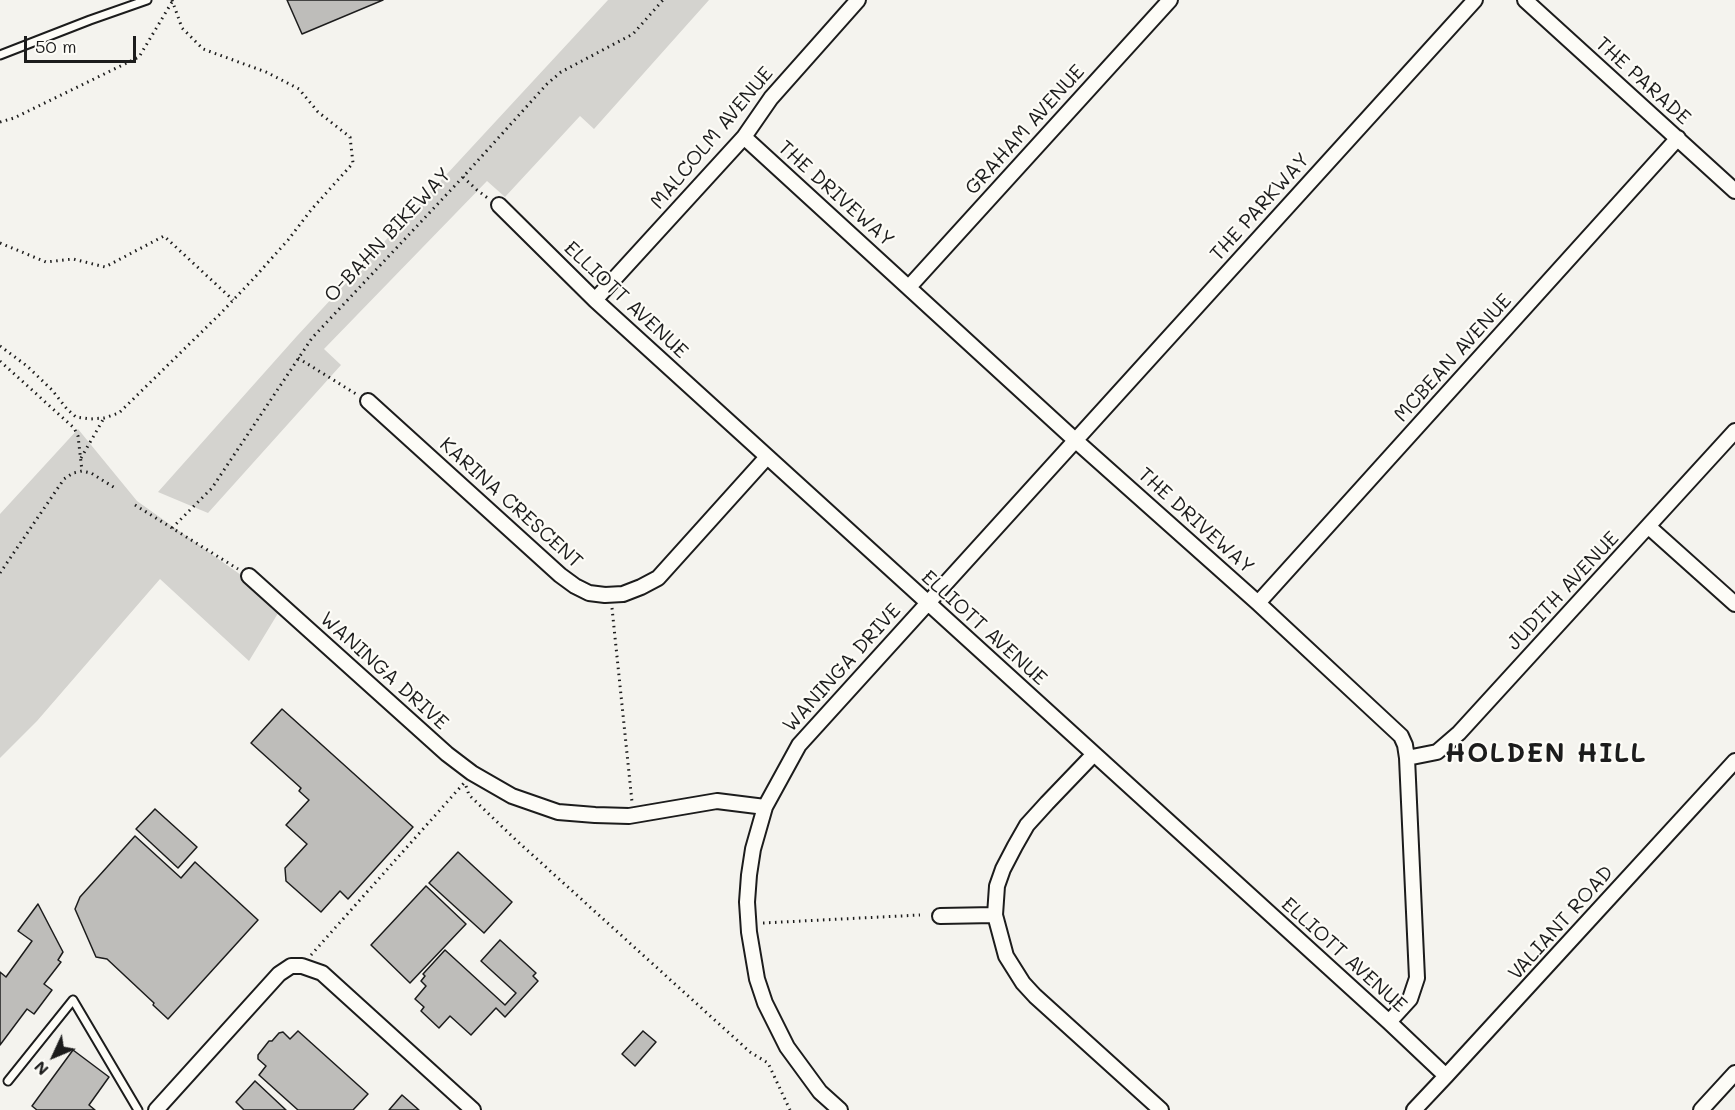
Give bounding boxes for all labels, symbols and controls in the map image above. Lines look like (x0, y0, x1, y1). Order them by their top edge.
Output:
scale bar (27, 24, 140, 62)
street label: THE PARADE (1591, 32, 1695, 130)
text: 50 m (35, 34, 77, 58)
street label: GRAHAM AVENUE (960, 60, 1090, 200)
street label: MALCOLM AVENUE (646, 62, 778, 214)
street label: THE DRIVEWAY (773, 136, 899, 252)
street label: THE PARKWAY (1205, 148, 1315, 266)
street label: O-BAHN BIKEWAY (319, 163, 457, 307)
street label: ELLIOTT AVENUE (559, 236, 693, 364)
street label: MCBEAN AVENUE (1389, 289, 1517, 427)
street label: KARINA CRESCENT (435, 433, 587, 573)
street label: THE DRIVEWAY (1133, 463, 1259, 579)
street label: JUDITH AVENUE (1502, 527, 1624, 655)
street label: ELLIOTT AVENUE (916, 565, 1052, 691)
street label: WANINGA DRIVE (778, 599, 906, 737)
street label: WANINGA DRIVE (315, 607, 453, 735)
district label: HOLDEN HILL (1445, 738, 1647, 770)
street label: VALIANT ROAD (1503, 861, 1619, 985)
street label: ELLIOTT AVENUE (1276, 892, 1412, 1018)
north arrow (24, 1026, 84, 1086)
text: N (29, 1057, 52, 1081)

